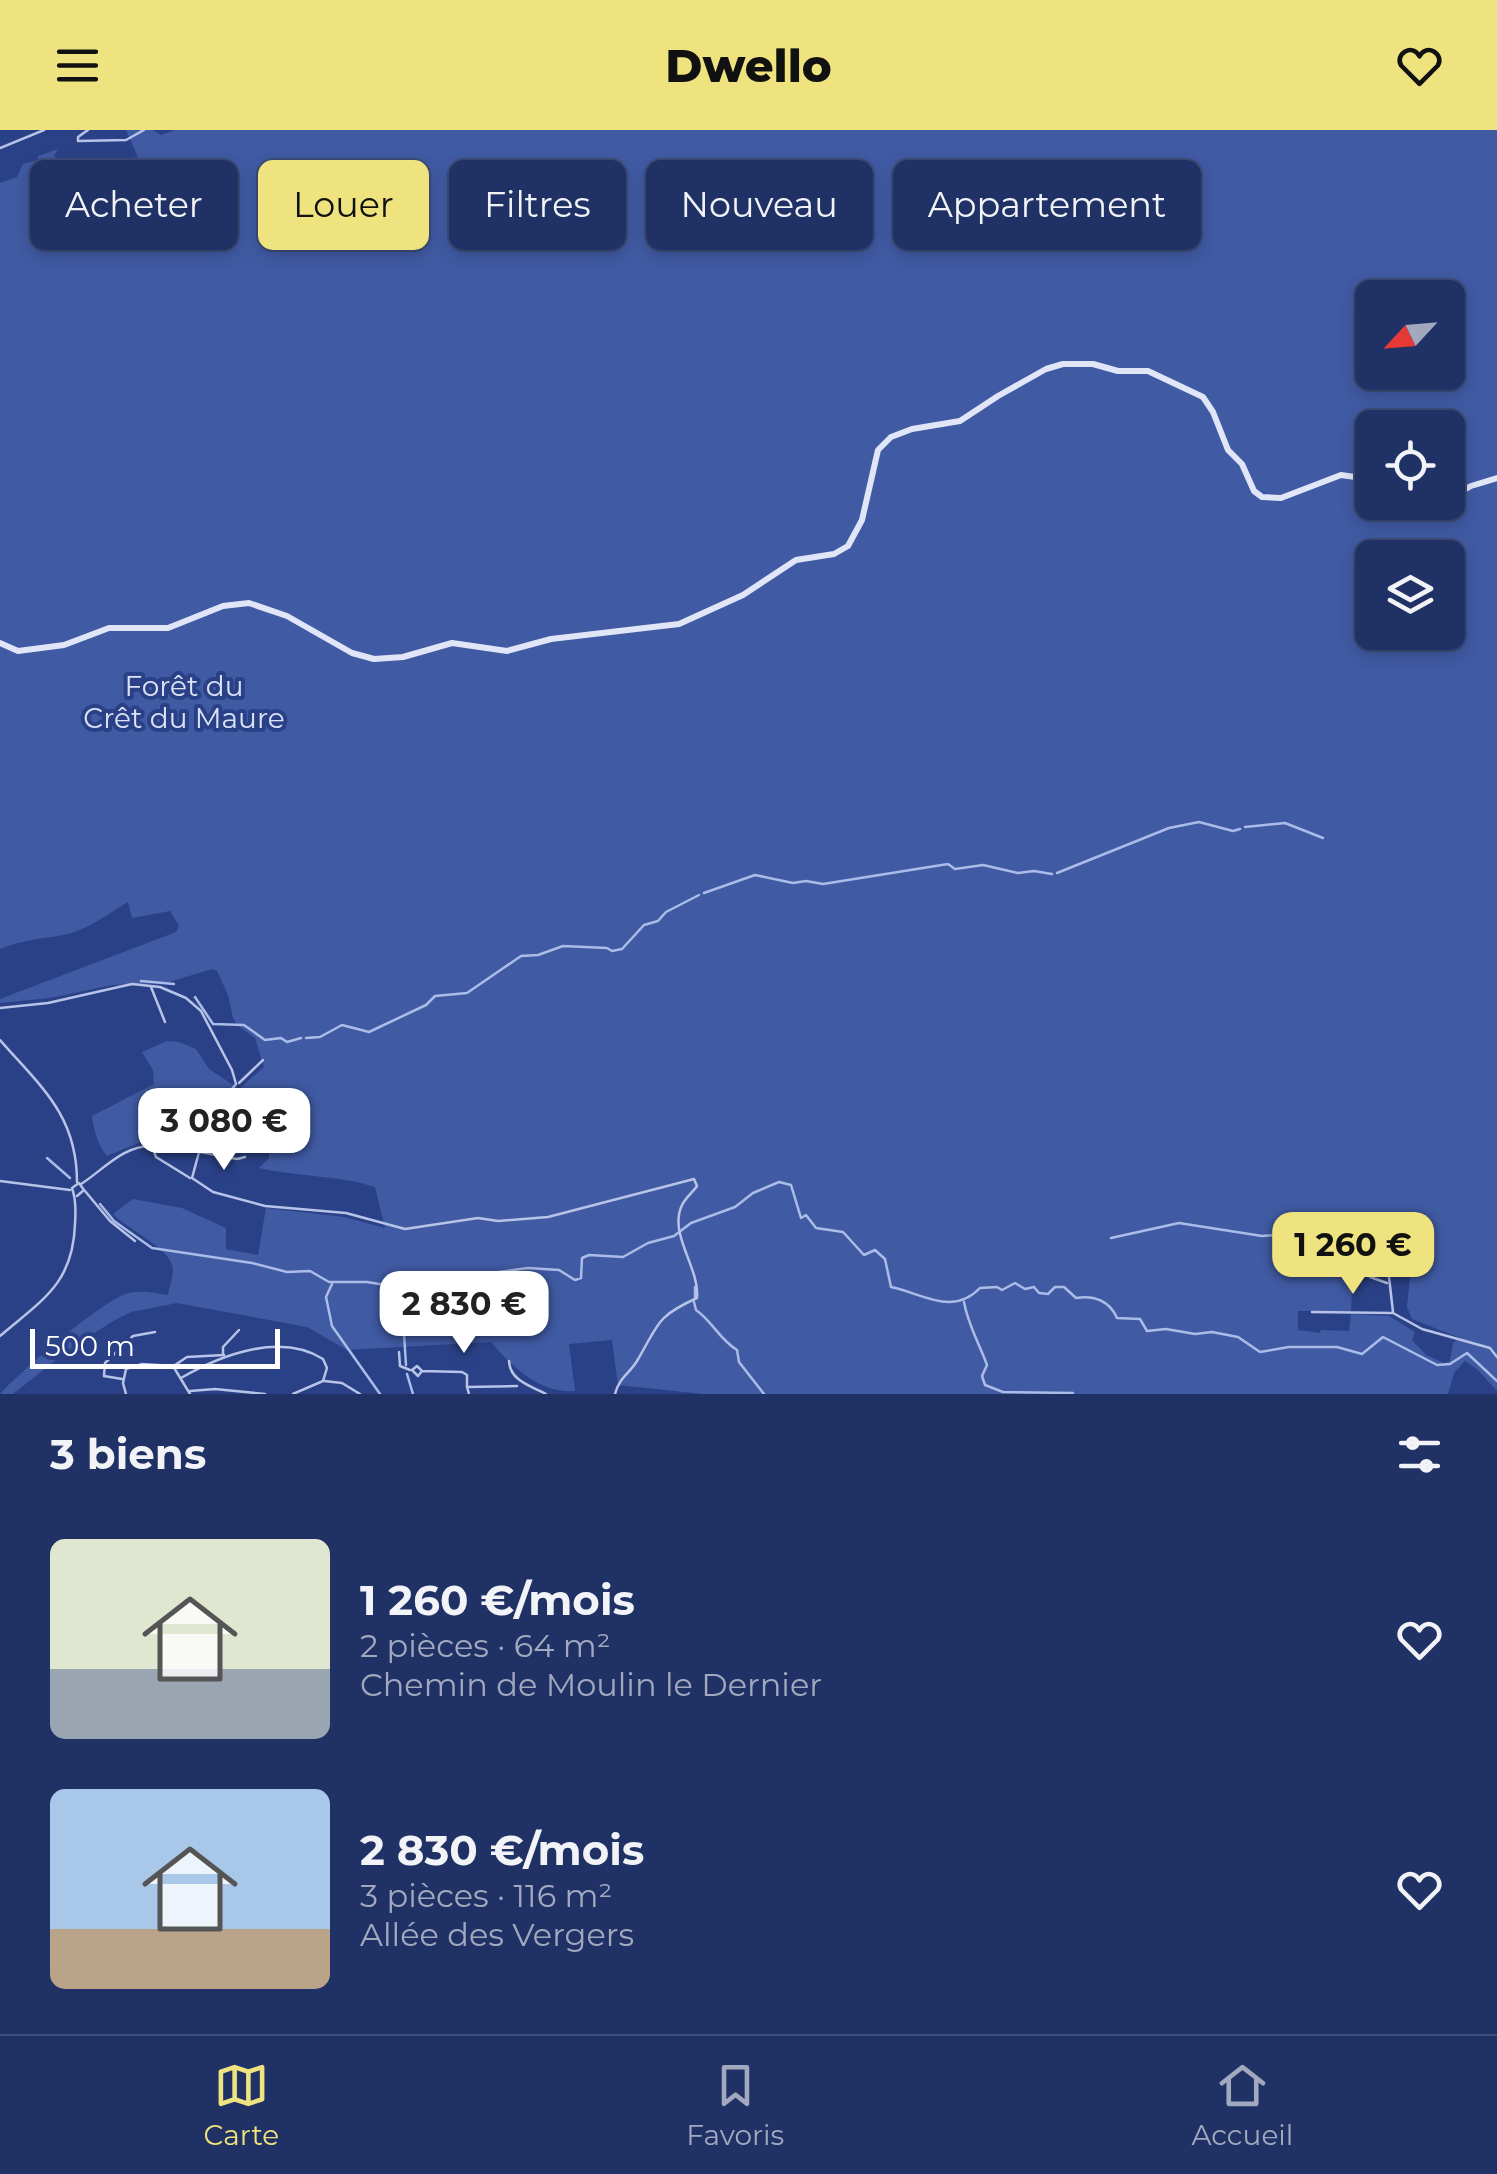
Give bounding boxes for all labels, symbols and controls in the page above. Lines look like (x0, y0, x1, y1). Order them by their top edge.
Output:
icon: menu (50, 38, 105, 93)
text: Dwello (665, 38, 832, 93)
icon: heart (1392, 38, 1447, 93)
chip: Acheter (30, 160, 238, 250)
chip: Louer (258, 160, 429, 250)
chip: Filtres (449, 160, 626, 250)
chip: Nouveau (646, 160, 873, 250)
chip: Appartement (893, 160, 1201, 250)
north arrow (1355, 280, 1465, 390)
map controls (1355, 280, 1465, 650)
button: locate (1355, 410, 1465, 520)
button: layers (1355, 540, 1465, 650)
park label: Forêt du Crêt du Maure (83, 669, 285, 735)
pin: 3 080 € (132, 1088, 316, 1173)
text: 3 080 € (160, 1101, 288, 1140)
pin: 1 260 € (1261, 1212, 1445, 1297)
text: 1 260 € (1294, 1225, 1412, 1264)
pin: 2 830 € (372, 1271, 556, 1356)
text: 2 830 € (402, 1284, 526, 1323)
scale bar (30, 1324, 280, 1368)
text: 500 m (45, 1329, 135, 1363)
icon: filters (1392, 1427, 1447, 1482)
text: 3 biens (50, 1428, 206, 1480)
text: 1 260 €/mois (360, 1574, 635, 1626)
icon: home (130, 1579, 250, 1699)
icon: heart (1392, 1612, 1447, 1667)
text: 2 pièces · 64 m² (360, 1626, 610, 1665)
text: Chemin de Moulin le Dernier (360, 1665, 822, 1704)
text: 2 830 €/mois (360, 1824, 644, 1876)
icon: home (130, 1829, 250, 1949)
icon: heart (1392, 1862, 1447, 1917)
text: 3 pièces · 116 m² (360, 1876, 612, 1915)
text: Allée des Vergers (360, 1915, 634, 1954)
tab: Carte (204, 2058, 279, 2152)
tab: Favoris (686, 2058, 784, 2152)
tab: Accueil (1191, 2058, 1293, 2152)

